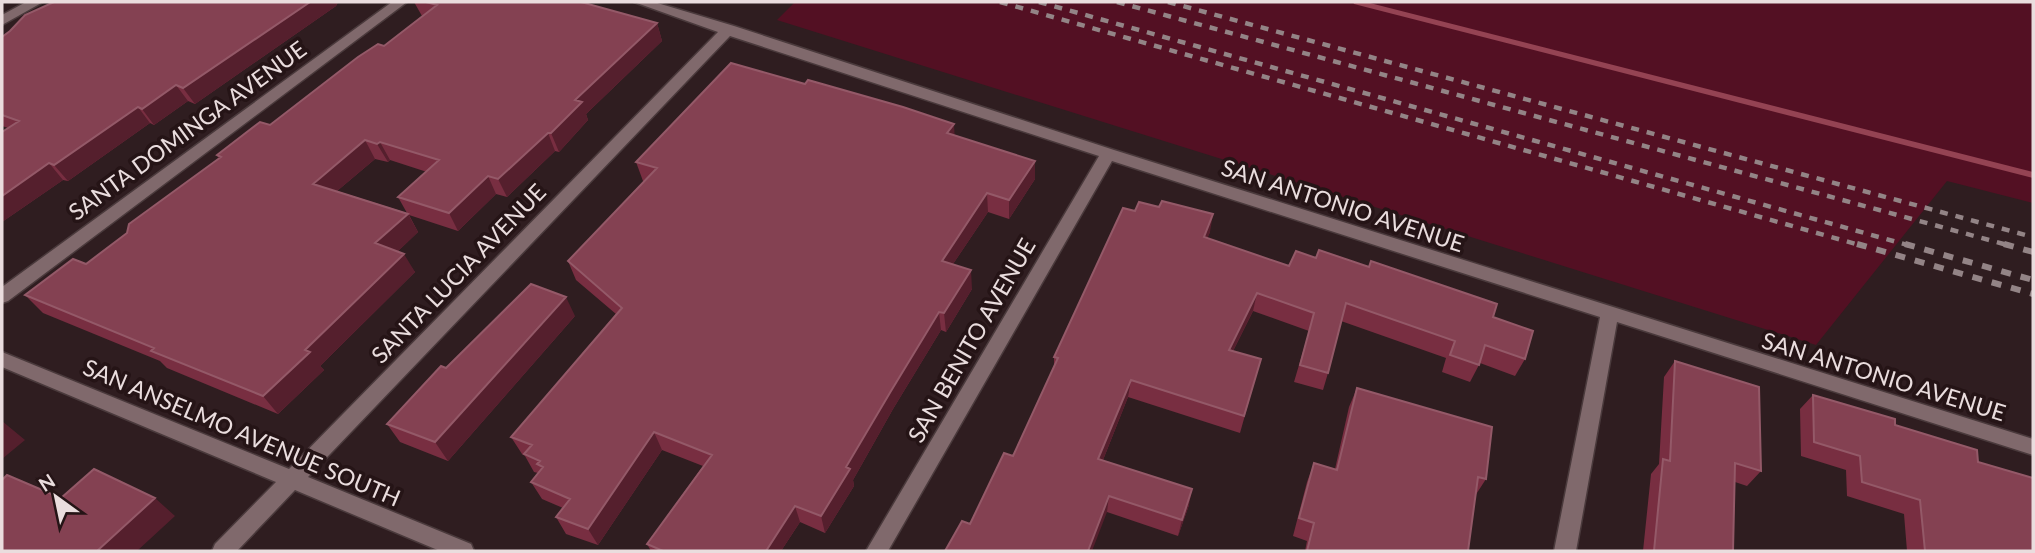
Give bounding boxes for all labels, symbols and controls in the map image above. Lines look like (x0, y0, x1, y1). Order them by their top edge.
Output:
street label: SANTA DOMINGA AVENUE (63, 34, 311, 226)
street label: SAN ANTONIO AVENUE (1218, 153, 1468, 257)
street label: SANTA LUCIA AVENUE (365, 177, 551, 369)
street label: SAN BENITO AVENUE (901, 233, 1041, 447)
street label: SAN ANTONIO AVENUE (1759, 326, 2009, 426)
street label: SAN ANSELMO AVENUE SOUTH (79, 352, 405, 512)
north arrow (21, 462, 91, 532)
text: N (34, 469, 59, 496)

